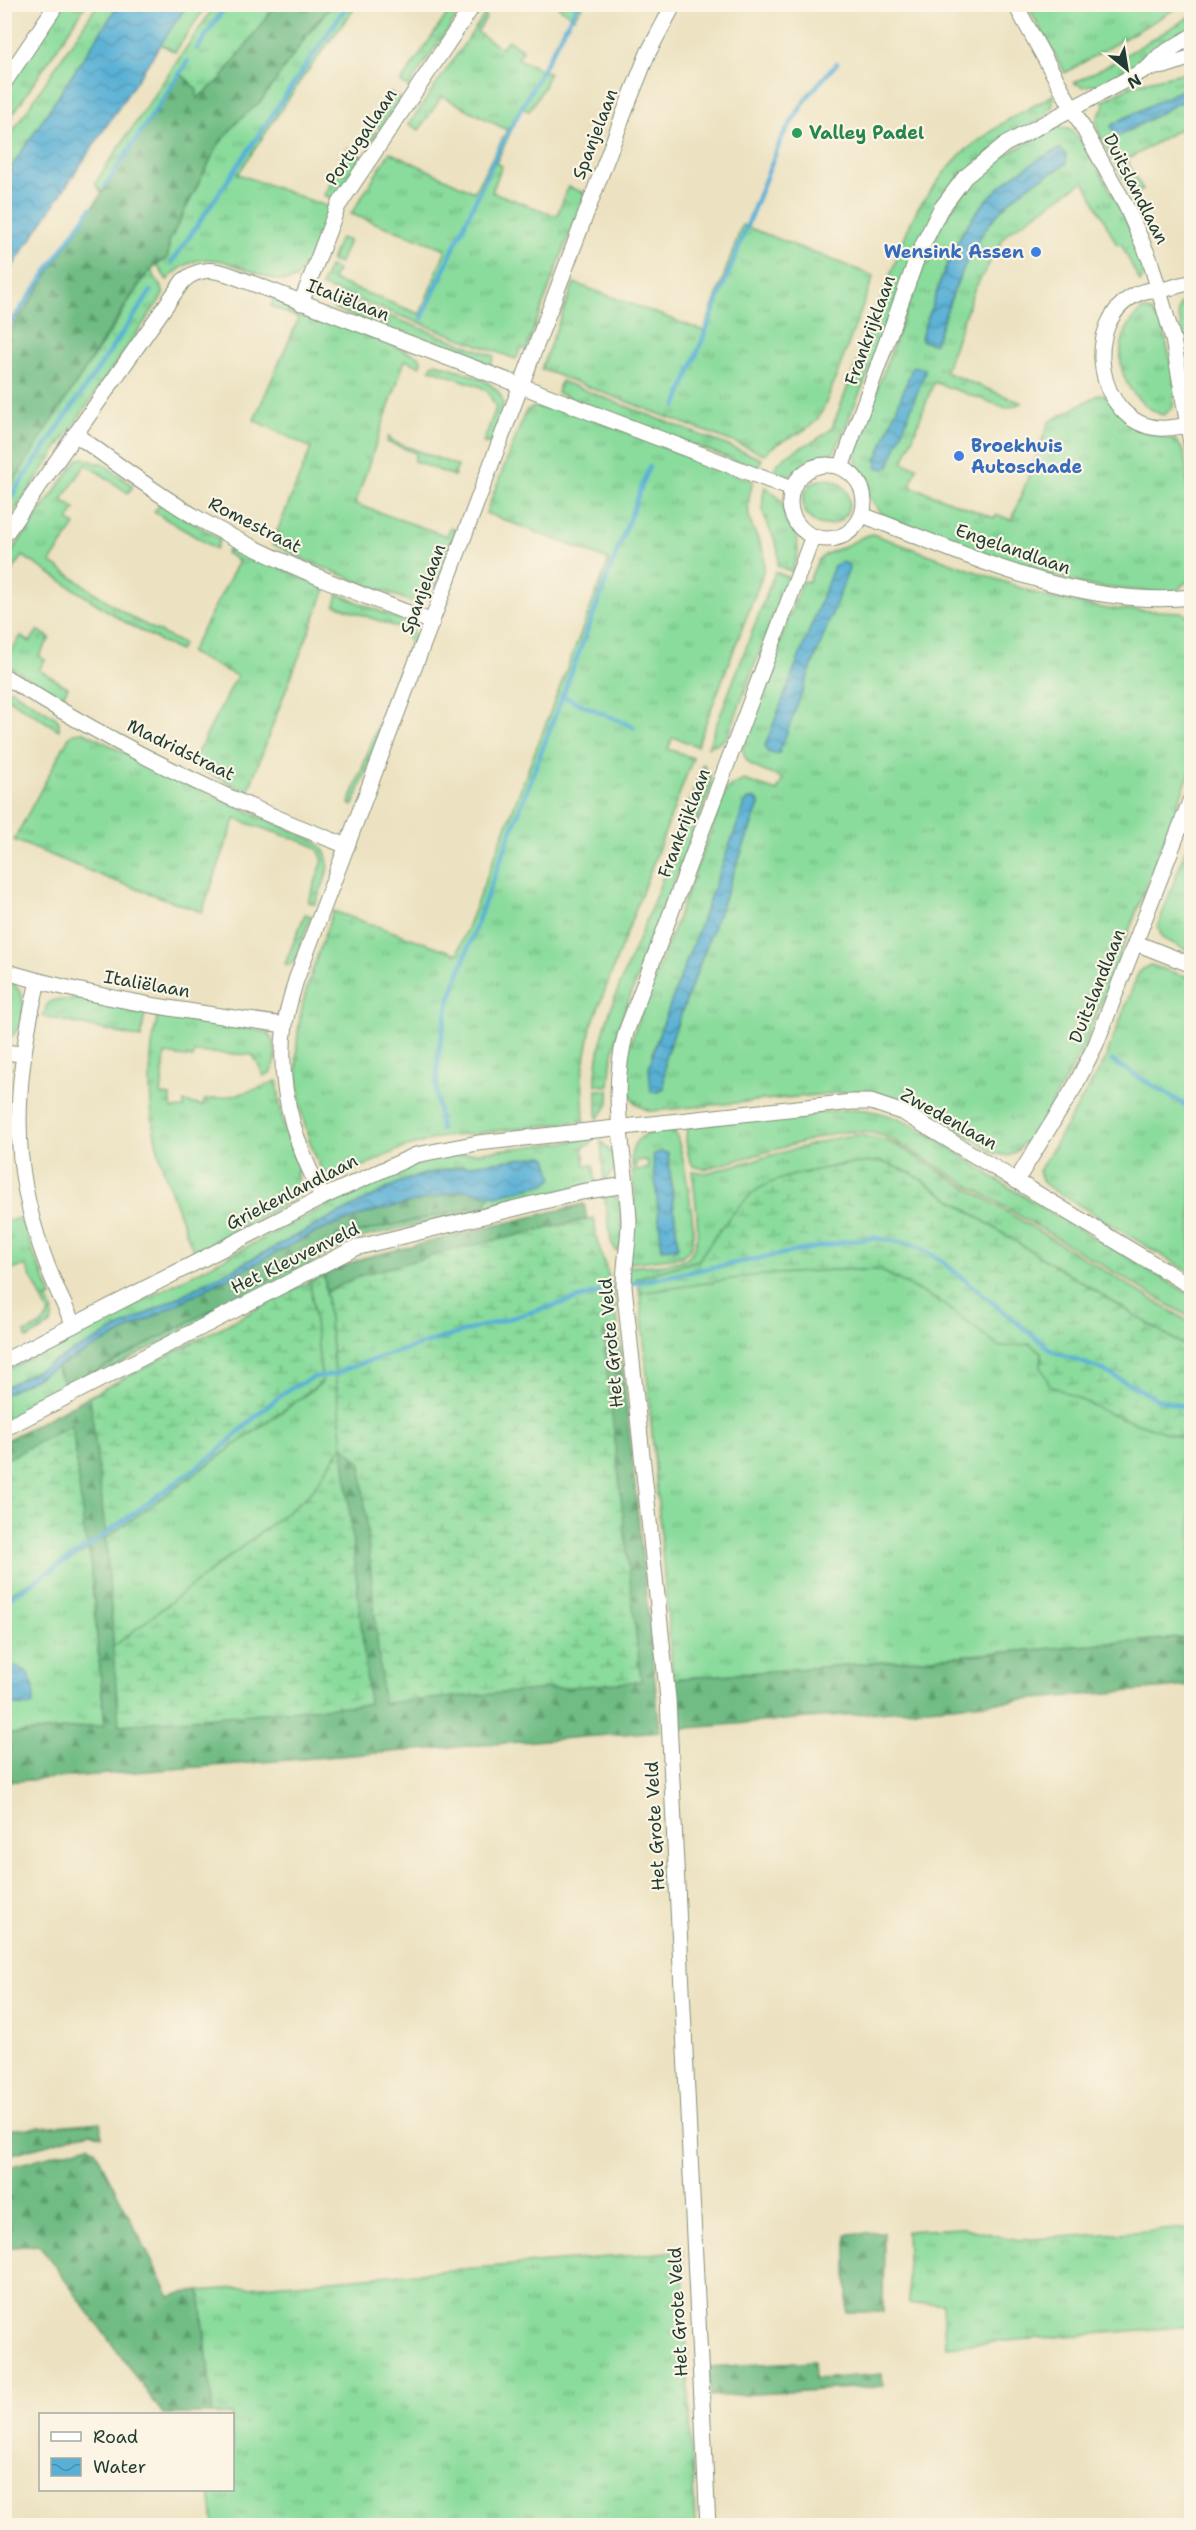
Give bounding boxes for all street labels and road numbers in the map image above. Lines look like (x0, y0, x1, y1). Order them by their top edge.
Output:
street label: Portugallaan (320, 84, 402, 190)
street label: Spanjelaan (567, 85, 623, 183)
street label: Duitslandlaan (1098, 130, 1174, 248)
street label: Frankrijklaan (839, 272, 901, 388)
street label: Italiëlaan (303, 273, 393, 327)
street label: Romestraat (204, 491, 306, 559)
street label: Engelandlaan (952, 518, 1074, 580)
street label: Spanjelaan (395, 540, 451, 638)
street label: Madridstraat (123, 714, 239, 787)
street label: Frankrijklaan (652, 765, 716, 881)
street label: Duitslandlaan (1063, 925, 1131, 1047)
street label: Italiëlaan (102, 965, 192, 1003)
street label: Zwedenlaan (896, 1083, 1002, 1155)
street label: Griekenlandlaan (222, 1148, 362, 1236)
street label: Het Kleuvenveld (227, 1217, 363, 1299)
street label: Het Grote Veld (593, 1277, 629, 1409)
street label: Het Grote Veld (640, 1760, 670, 1892)
street label: Het Grote Veld (663, 2246, 693, 2378)

